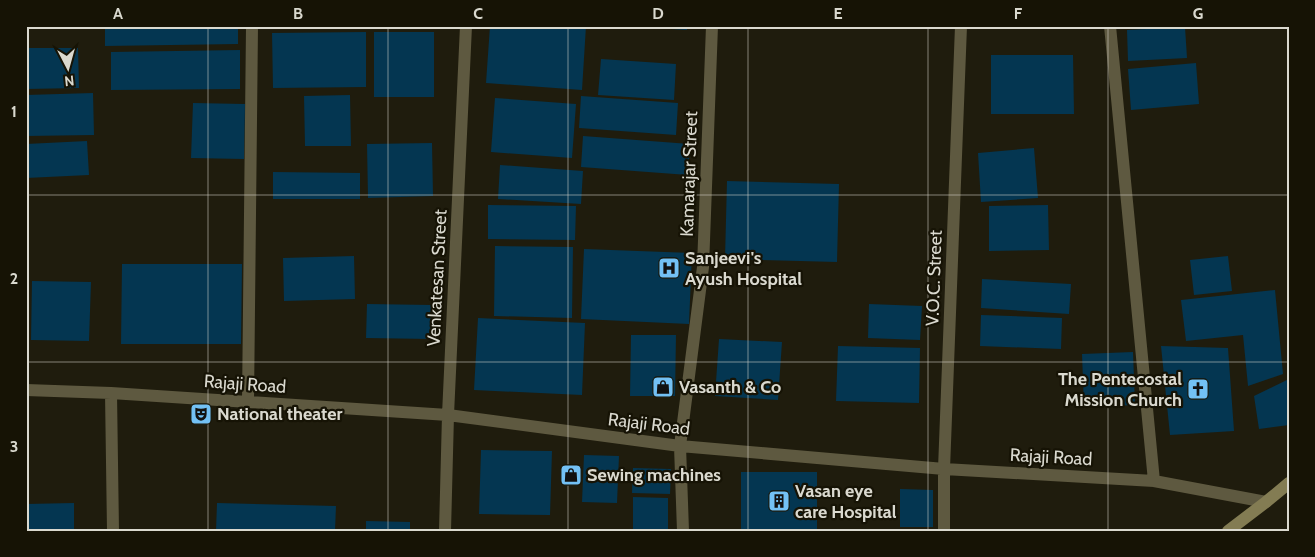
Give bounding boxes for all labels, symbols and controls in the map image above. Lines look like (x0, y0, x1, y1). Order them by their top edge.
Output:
text: A (113, 4, 123, 23)
text: B (293, 4, 303, 23)
text: C (473, 4, 483, 23)
text: D (652, 4, 664, 23)
text: E (833, 4, 843, 23)
text: F (1014, 4, 1023, 23)
text: G (1193, 4, 1203, 23)
north arrow (42, 42, 92, 92)
text: N (63, 71, 75, 90)
text: 1 (11, 102, 17, 121)
street label: Kamarajar Street (676, 111, 702, 237)
street label: Venkatesan Street (422, 209, 452, 347)
street label: V.O.C. Street (921, 230, 947, 326)
place label: Sanjeevi's Ayush Hospital (685, 247, 802, 290)
hospital icon: Sanjeevi's Ayush Hospital (657, 256, 681, 280)
text: 2 (10, 269, 18, 288)
place label: The Pentecostal Mission Church (1058, 368, 1182, 411)
street label: Rajaji Road (203, 370, 287, 398)
shop icon: Vasanth & Co (651, 375, 675, 399)
place label: Vasanth & Co (679, 376, 781, 398)
church icon: The Pentecostal Mission Church (1186, 377, 1210, 401)
theatre icon: National theater (189, 402, 213, 426)
place label: National theater (217, 403, 342, 425)
street label: Rajaji Road (607, 408, 691, 440)
text: 3 (10, 437, 18, 456)
street label: Rajaji Road (1009, 444, 1093, 470)
shop icon: Sewing machines (559, 463, 583, 487)
place label: Sewing machines (587, 464, 721, 486)
place label: Vasan eye care Hospital (795, 480, 897, 523)
building icon: Vasan eye care Hospital (767, 489, 791, 513)

